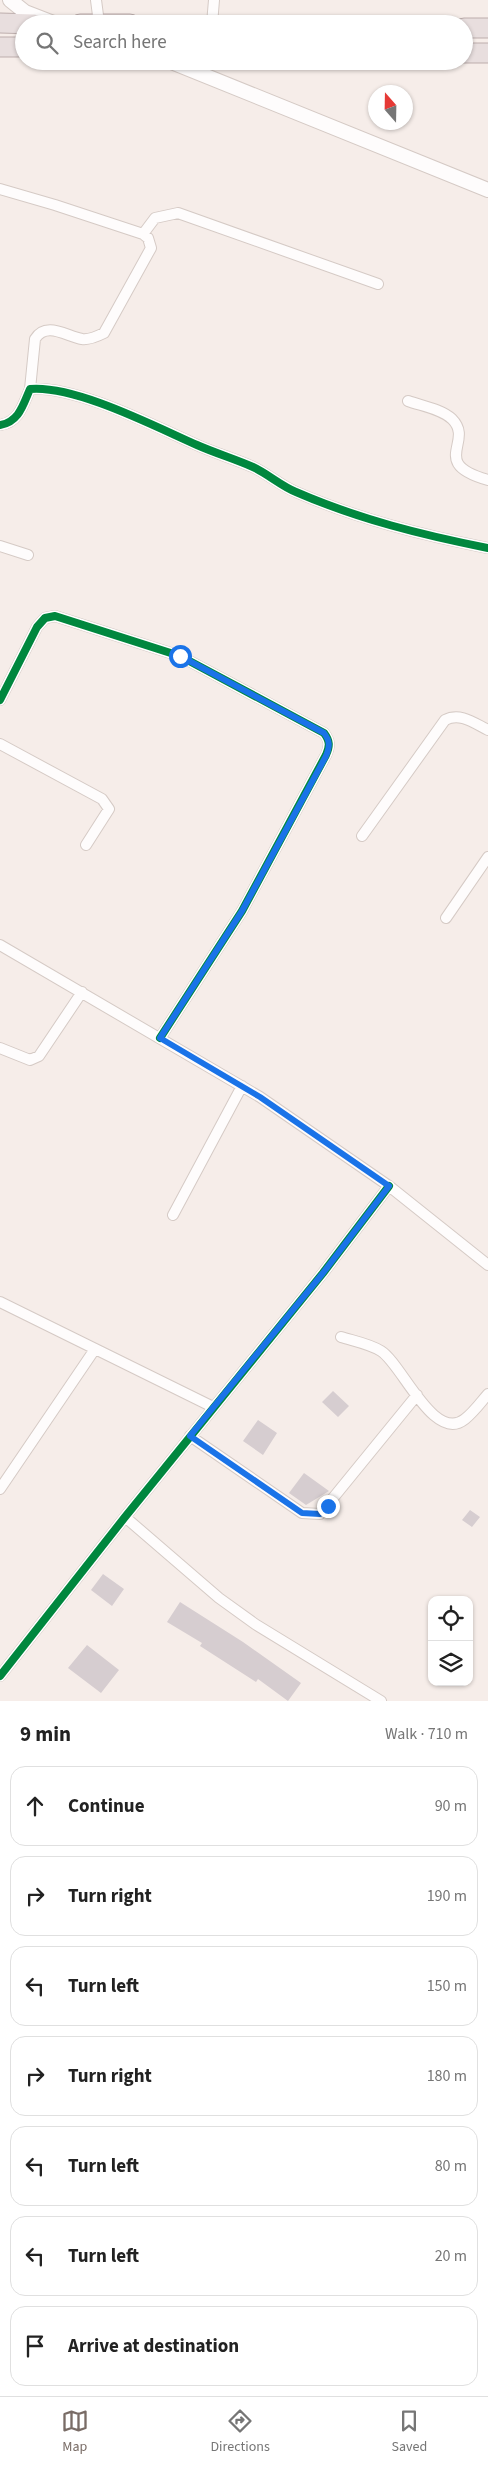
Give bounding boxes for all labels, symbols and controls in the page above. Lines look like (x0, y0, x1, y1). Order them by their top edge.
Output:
search box (15, 15, 473, 70)
icon: search (33, 29, 61, 57)
text: Search here (73, 29, 167, 56)
north arrow (368, 85, 413, 130)
route start (169, 645, 192, 668)
route end (317, 1495, 340, 1518)
map controls (428, 1596, 473, 1686)
button: locate (428, 1596, 473, 1641)
button: layers (428, 1641, 473, 1686)
text: 9 min (20, 1719, 71, 1749)
text: Walk · 710 m (385, 1723, 468, 1745)
icon: ahead (21, 1792, 49, 1820)
text: Continue (68, 1793, 145, 1820)
text: 90 m (435, 1795, 467, 1817)
icon: right (21, 1882, 49, 1910)
text: Turn right (68, 1883, 152, 1910)
text: 190 m (427, 1885, 467, 1907)
icon: left (21, 1972, 49, 2000)
text: Turn left (68, 1973, 139, 2000)
text: 150 m (427, 1975, 467, 1997)
icon: right (21, 2062, 49, 2090)
text: Turn right (68, 2063, 152, 2090)
text: 180 m (427, 2065, 467, 2087)
icon: left (21, 2152, 49, 2180)
text: Turn left (68, 2153, 139, 2180)
text: 80 m (435, 2155, 467, 2177)
icon: left (21, 2242, 49, 2270)
text: Turn left (68, 2243, 139, 2270)
text: 20 m (435, 2245, 467, 2267)
icon: arrive (21, 2332, 49, 2360)
text: Arrive at destination (68, 2333, 239, 2360)
tab: Map (61, 2407, 89, 2457)
tab: Directions (211, 2407, 270, 2457)
tab: Saved (391, 2407, 427, 2457)

